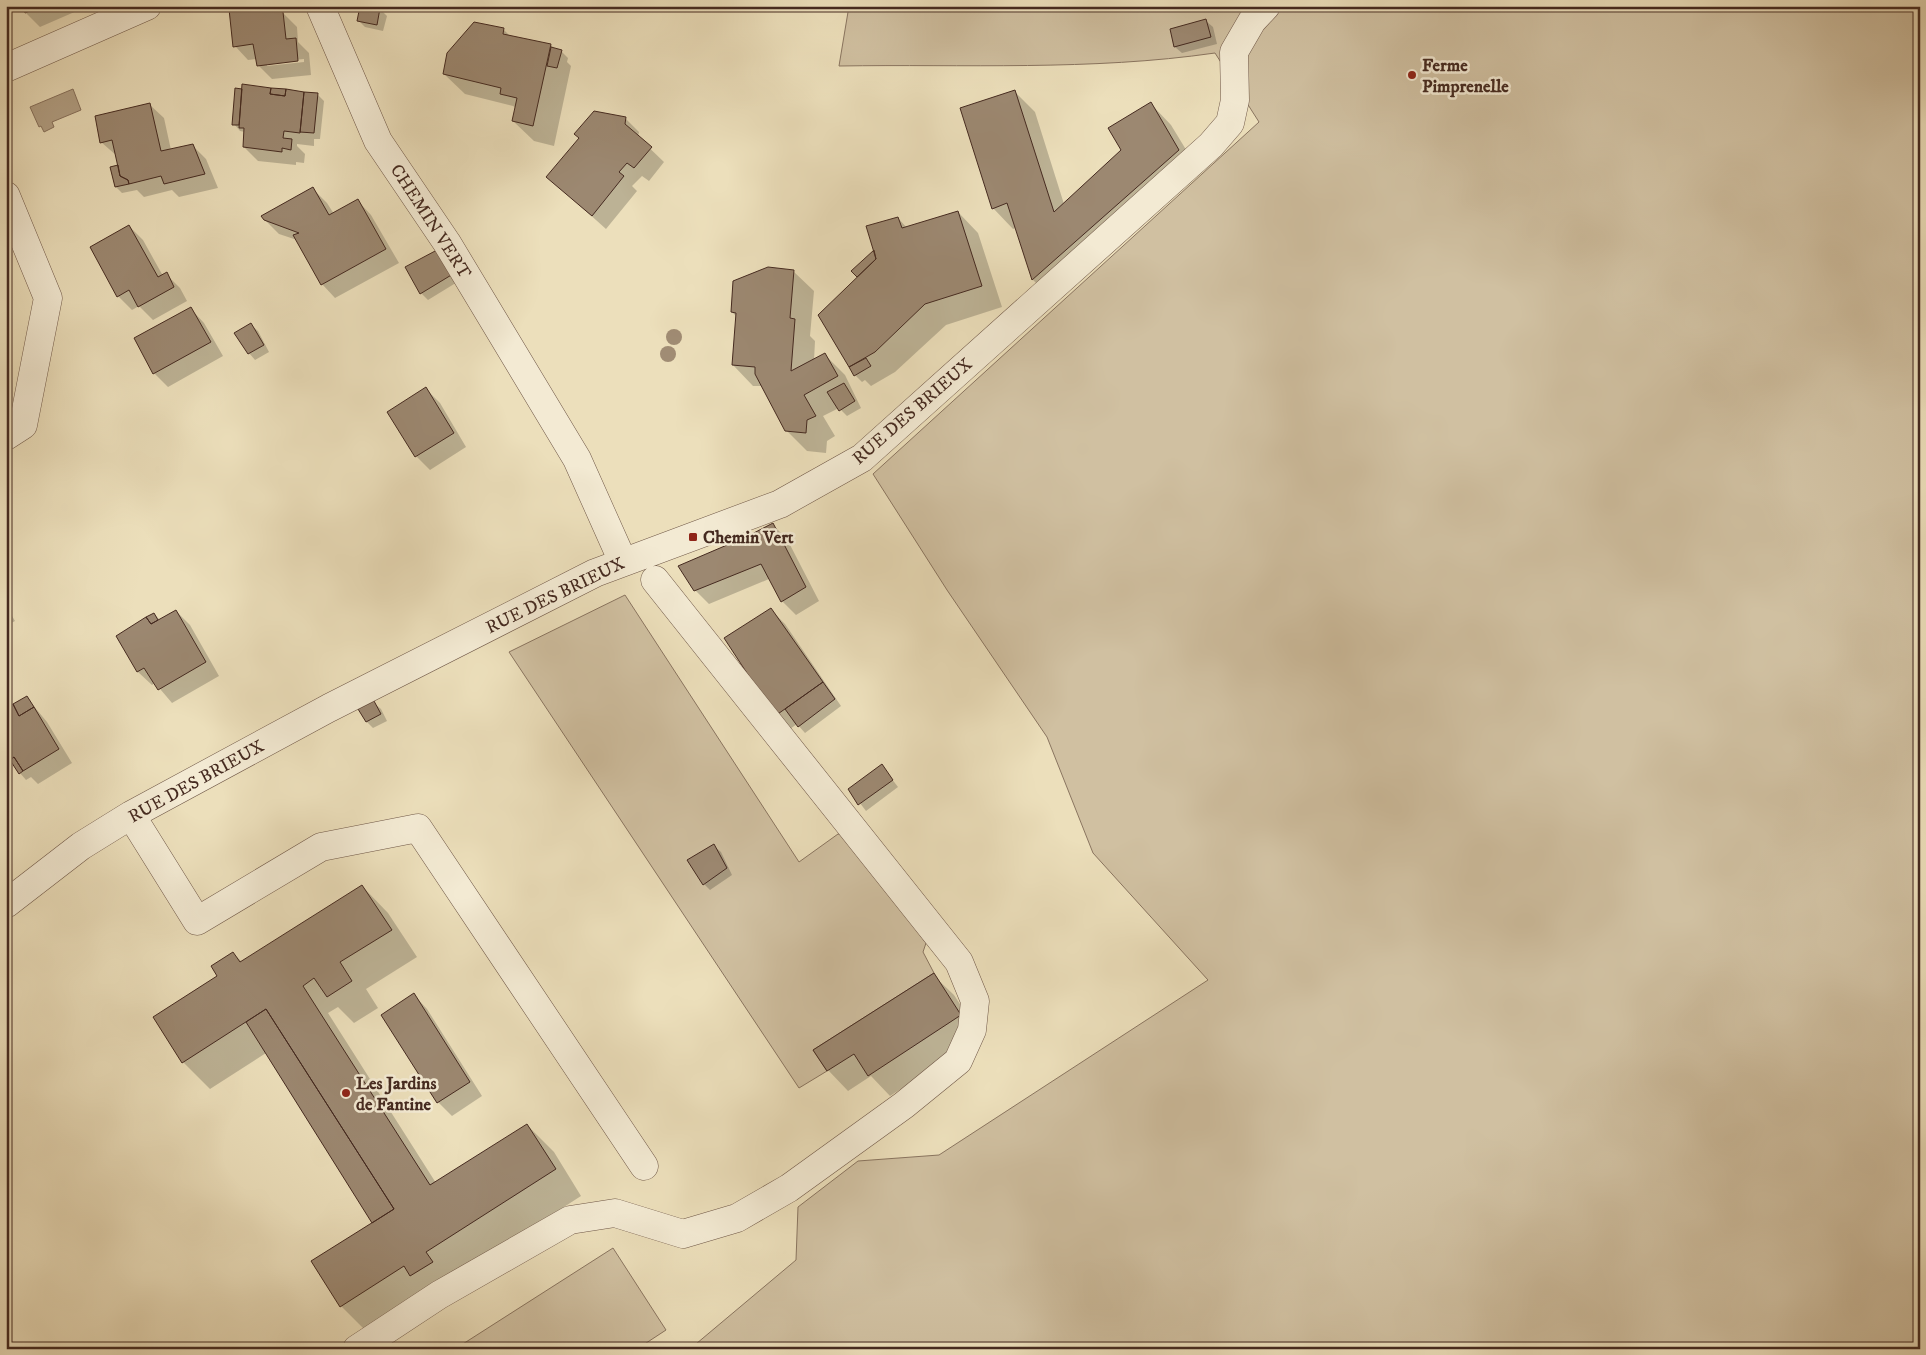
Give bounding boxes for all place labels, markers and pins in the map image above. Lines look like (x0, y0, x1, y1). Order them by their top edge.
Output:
place label: Ferme Pimprenelle (1422, 55, 1509, 98)
marker: Ferme Pimprenelle (1406, 69, 1418, 81)
place label: Chemin Vert (703, 527, 794, 549)
marker: Chemin Vert (687, 531, 699, 543)
place label: Les Jardins de Fantine (356, 1073, 436, 1116)
marker: Les Jardins de Fantine (340, 1087, 352, 1099)

